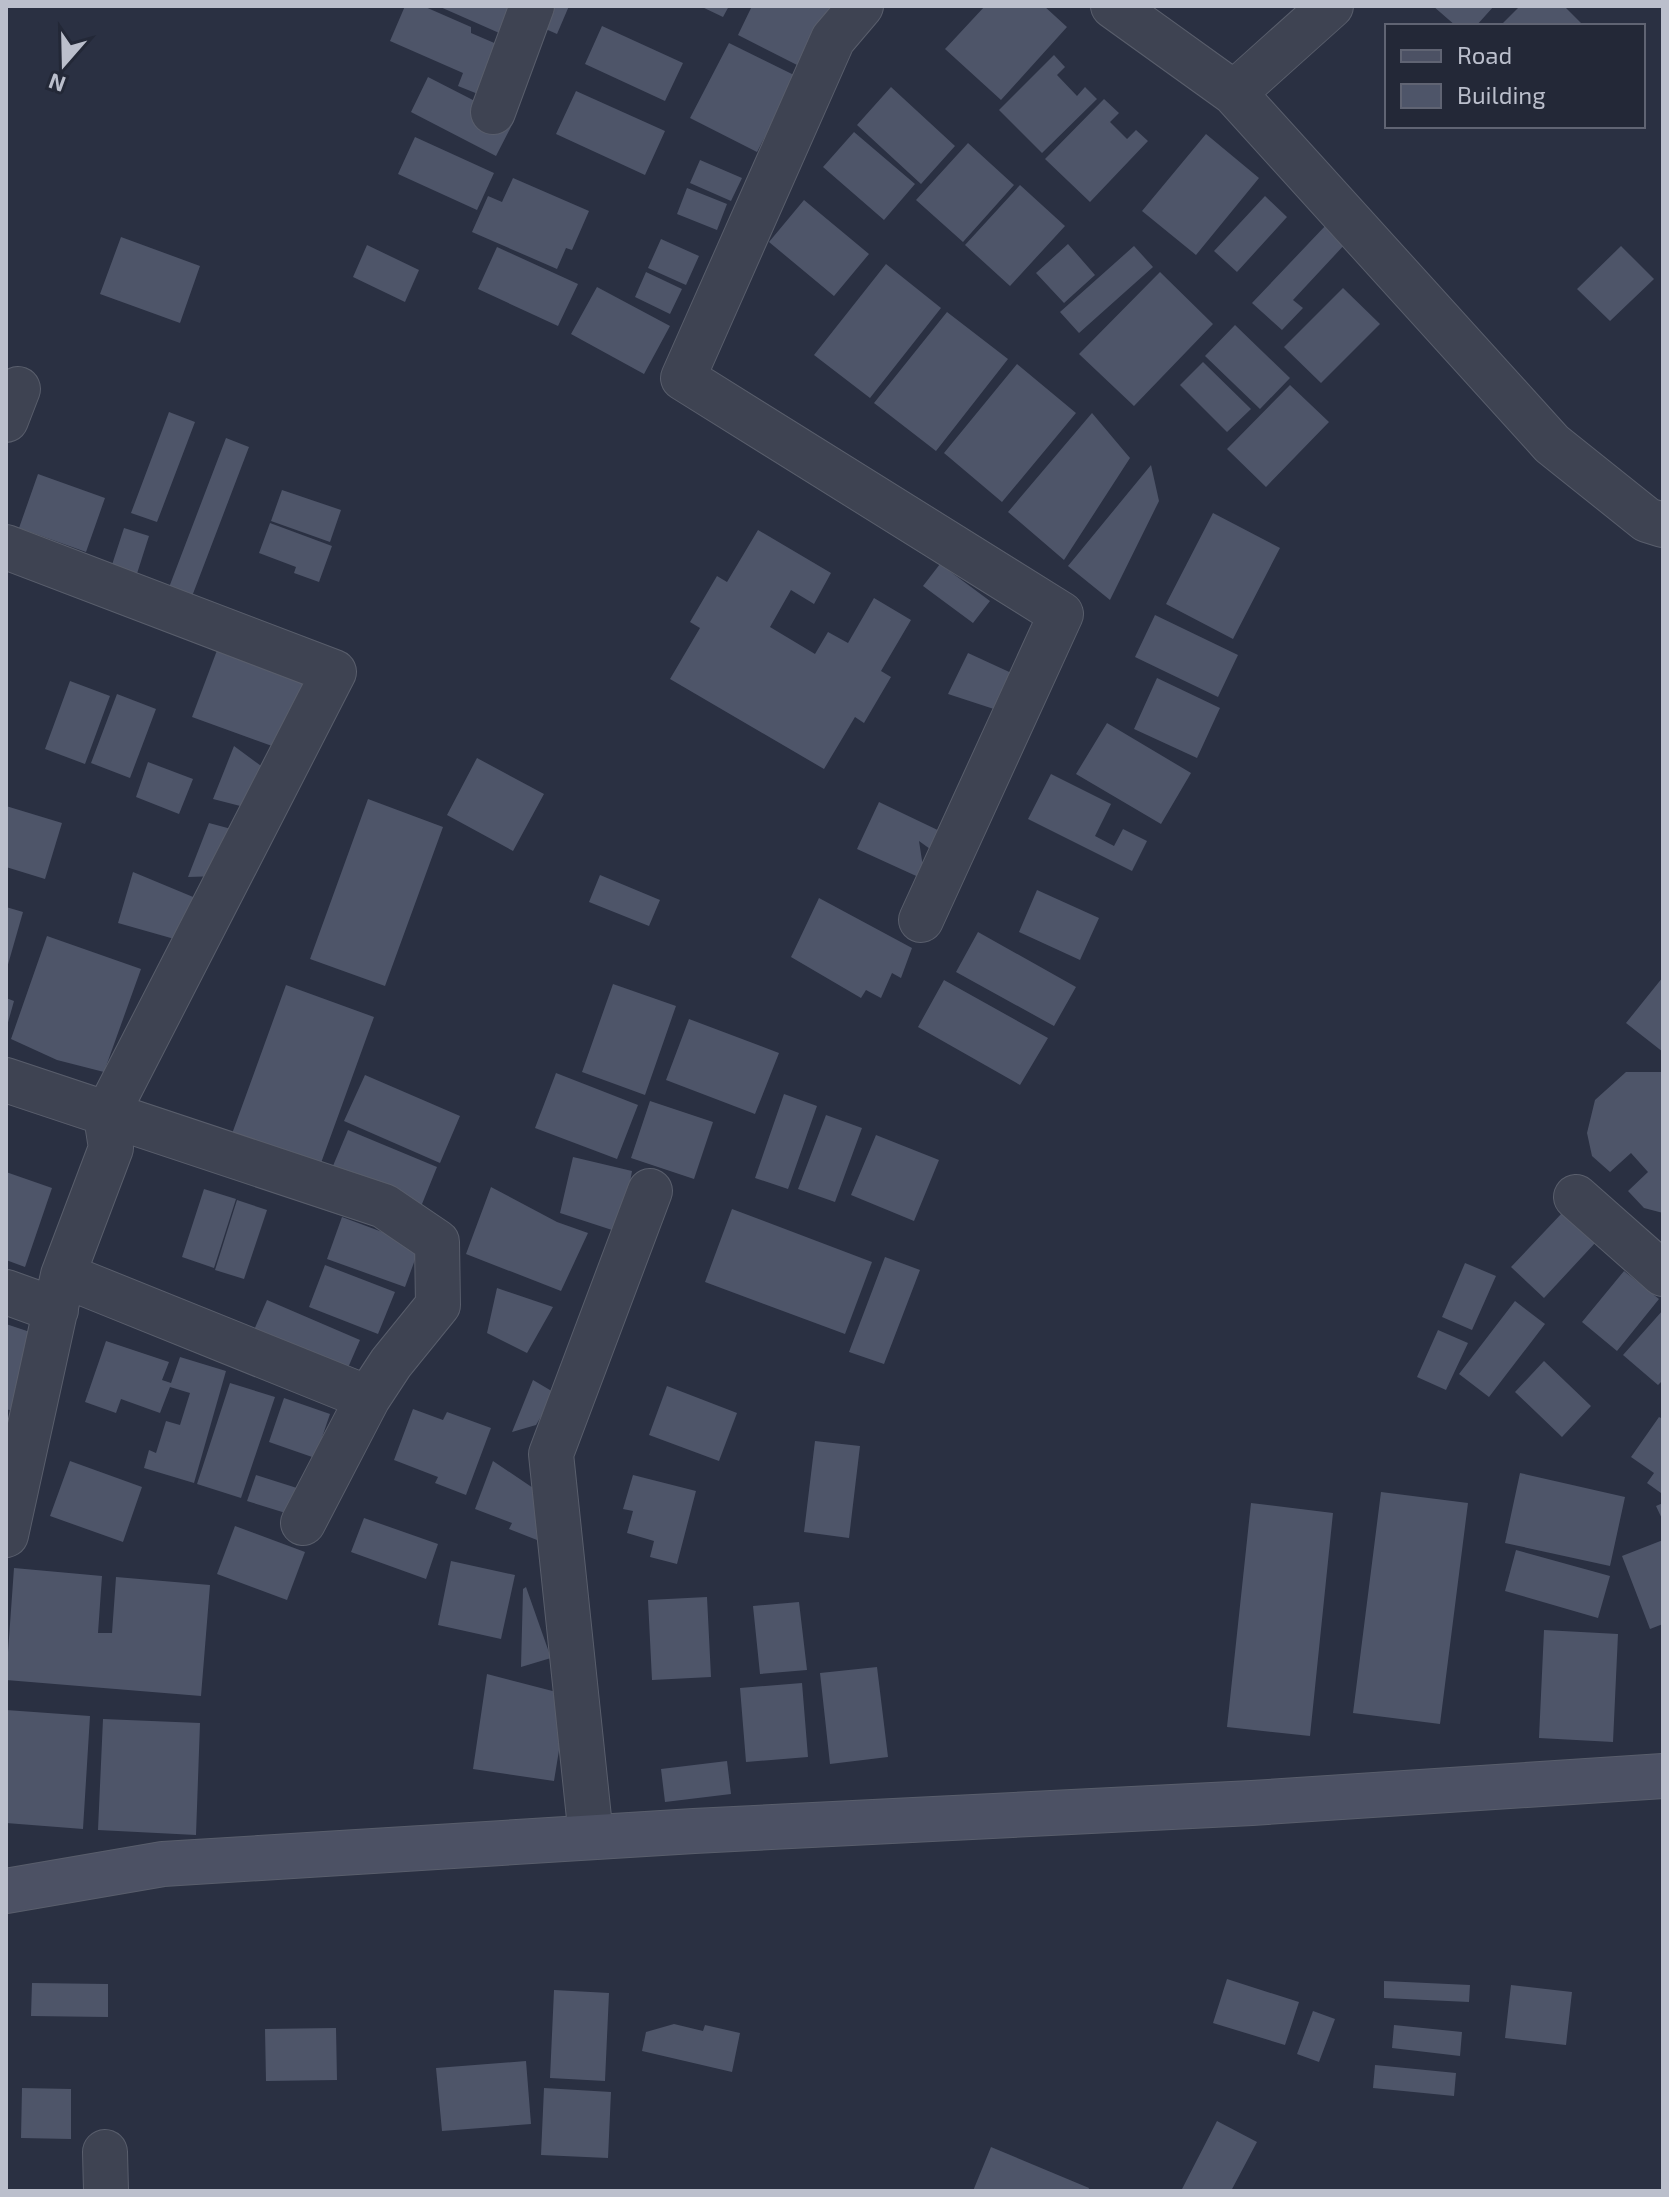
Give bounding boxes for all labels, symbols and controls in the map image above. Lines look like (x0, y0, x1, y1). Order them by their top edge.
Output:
north arrow (24, 24, 104, 104)
legend (1385, 24, 1645, 128)
text: Road (1457, 40, 1512, 69)
text: N (45, 69, 69, 99)
text: Building (1457, 80, 1546, 109)

